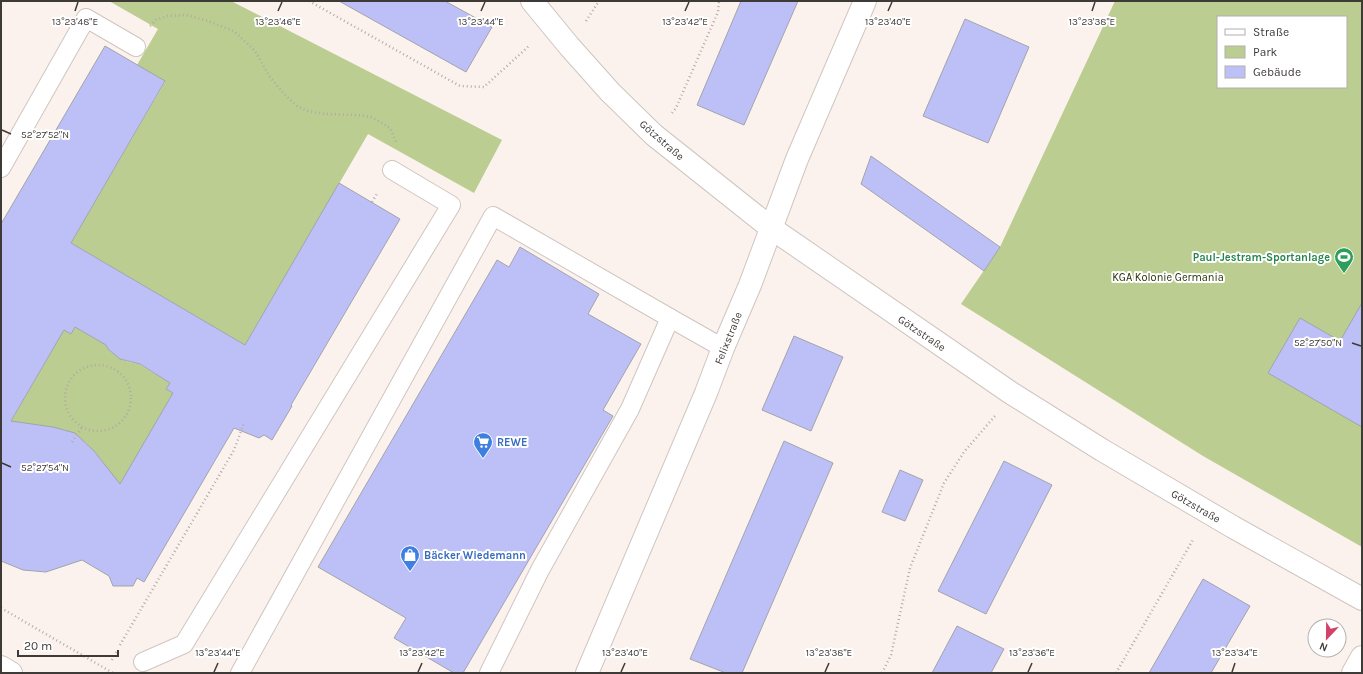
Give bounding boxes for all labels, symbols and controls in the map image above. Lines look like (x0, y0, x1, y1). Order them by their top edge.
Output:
text: 13°23'48"E (52, 16, 98, 28)
text: 13°23'46"E (255, 16, 301, 28)
text: 13°23'44"E (458, 16, 504, 28)
text: 13°23'42"E (662, 16, 708, 28)
text: 13°23'40"E (865, 16, 911, 28)
text: 13°23'38"E (1069, 16, 1115, 28)
legend (1217, 16, 1347, 88)
text: Straße (1253, 25, 1289, 39)
text: Park (1253, 45, 1278, 59)
text: Gebäude (1253, 65, 1301, 79)
street label: Götzstraße (637, 117, 687, 163)
text: 52°27'52"N (21, 129, 69, 141)
sports icon: Paul-Jestram-Sportanlage (1333, 246, 1355, 274)
place label: Paul-Jestram-Sportanlage (1193, 251, 1330, 264)
park label: KGA Kolonie Germania (1112, 271, 1224, 284)
street label: Felixstraße (712, 310, 745, 366)
street label: Götzstraße (895, 313, 948, 354)
text: 52°27'50"N (1294, 337, 1342, 349)
supermarket icon: REWE (472, 431, 494, 459)
place label: REWE (497, 436, 527, 449)
text: 52°27'54"N (21, 462, 69, 474)
street label: Götzstraße (1169, 487, 1223, 526)
shop icon: Bäcker Wiedemann (399, 544, 421, 572)
place label: Bäcker Wiedemann (424, 549, 526, 562)
north arrow (1307, 618, 1347, 658)
scale bar (18, 632, 118, 658)
text: 20 m (24, 639, 52, 653)
text: N (1317, 639, 1330, 654)
text: 13°23'44"E (195, 647, 241, 659)
text: 13°23'42"E (399, 647, 445, 659)
text: 13°23'40"E (602, 647, 648, 659)
text: 13°23'38"E (806, 647, 852, 659)
text: 13°23'36"E (1009, 647, 1055, 659)
text: 13°23'34"E (1212, 647, 1258, 659)

